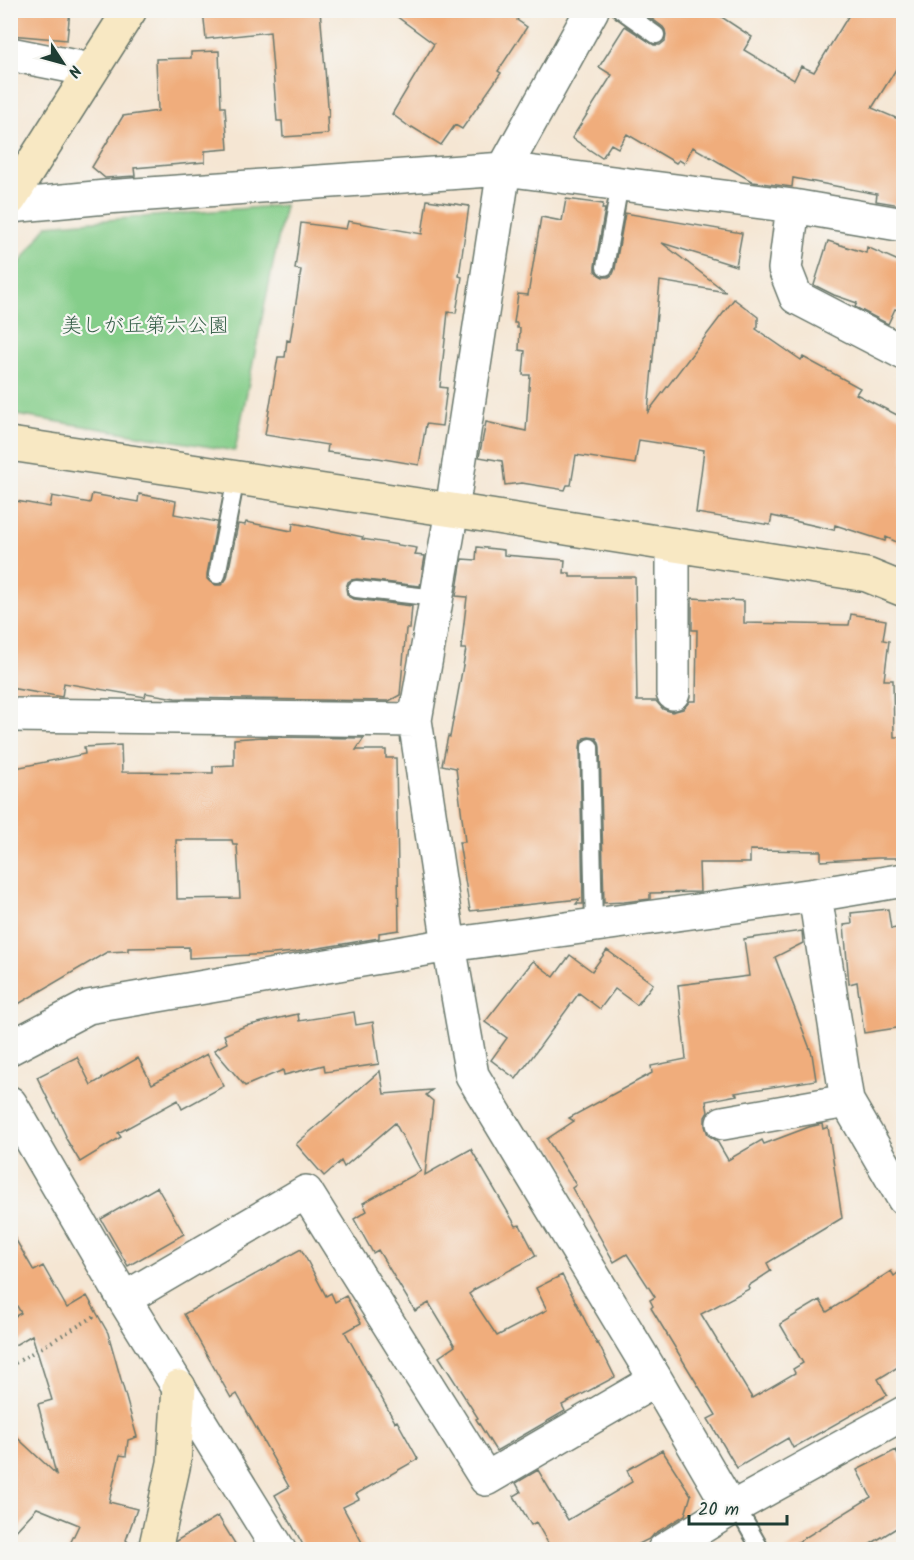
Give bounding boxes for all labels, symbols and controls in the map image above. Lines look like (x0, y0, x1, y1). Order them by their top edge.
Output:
north arrow (33, 33, 93, 93)
text: N (61, 59, 87, 82)
park label: 美しが丘第六公園 (61, 310, 229, 343)
scale bar (689, 1488, 786, 1526)
text: 20 m (698, 1496, 739, 1525)

